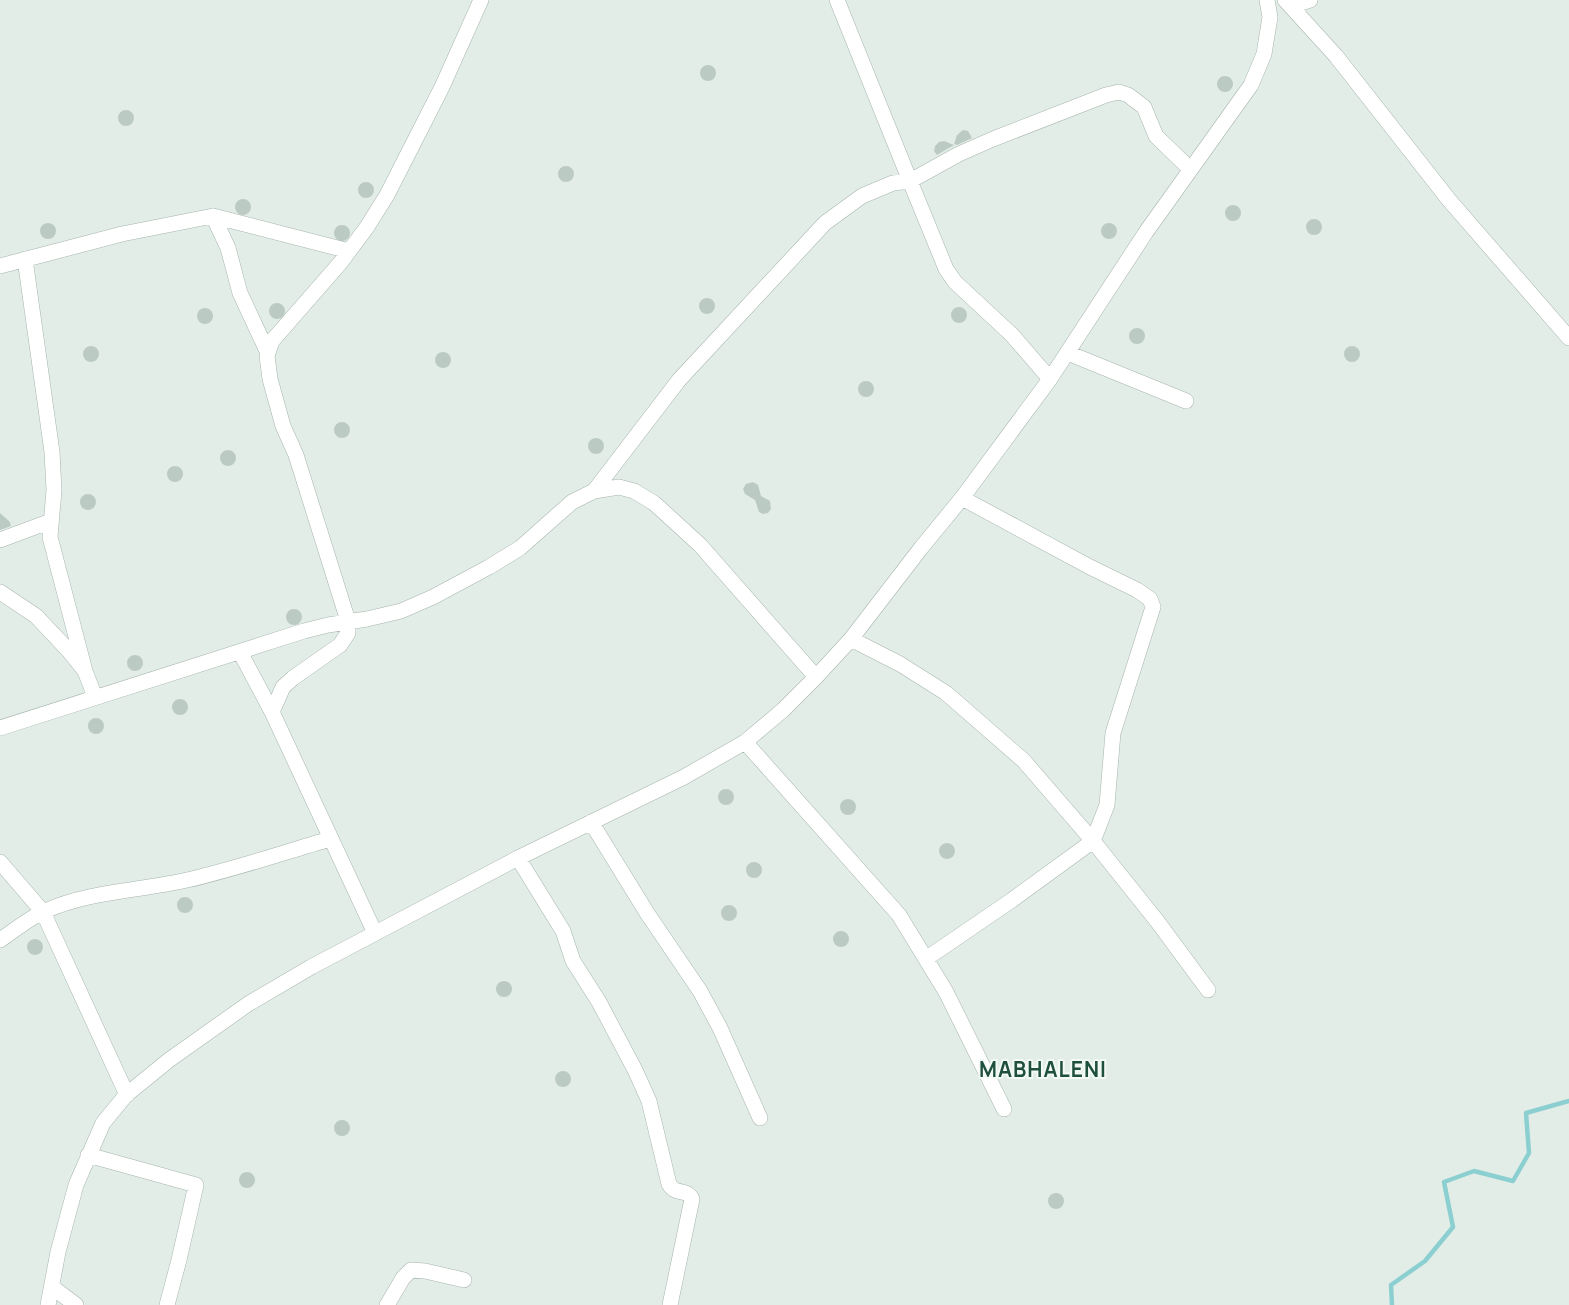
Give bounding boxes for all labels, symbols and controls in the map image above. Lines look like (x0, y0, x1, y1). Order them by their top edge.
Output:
district label: MABHALENI (979, 1055, 1107, 1083)

